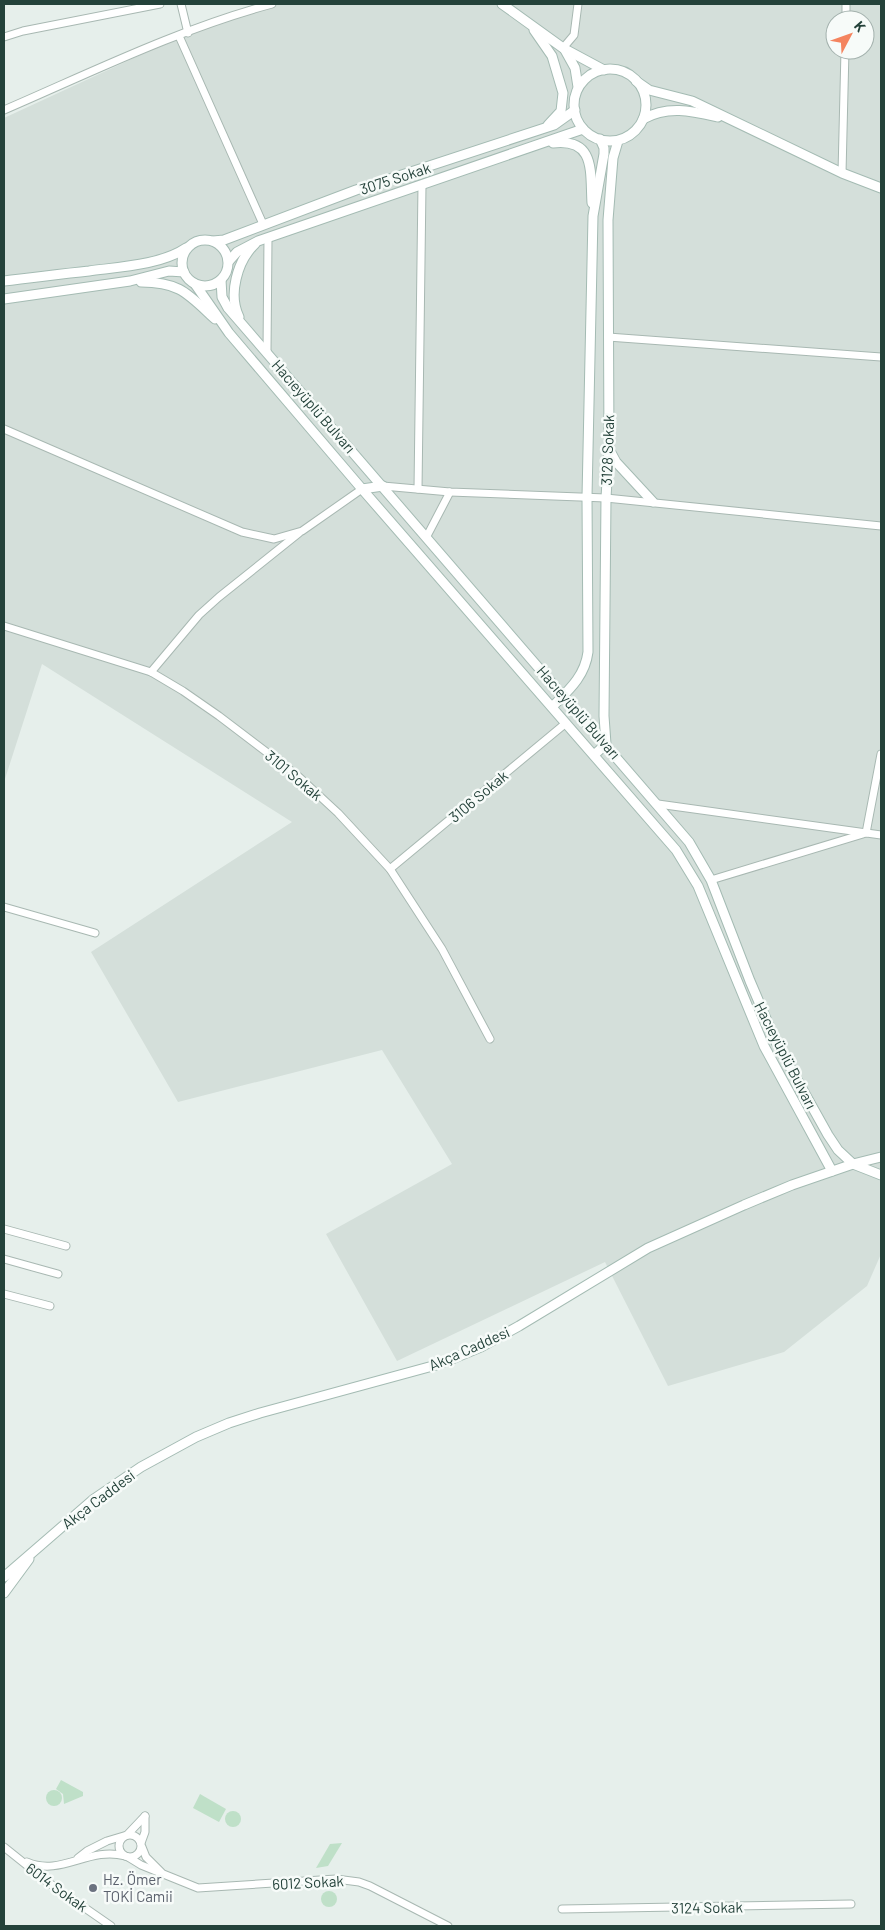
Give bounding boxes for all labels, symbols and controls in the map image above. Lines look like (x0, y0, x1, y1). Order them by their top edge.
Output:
north arrow (825, 10, 875, 60)
text: K (851, 17, 870, 35)
street label: 3075 Sokak (357, 158, 433, 198)
street label: Hacıeyüplü Bulvarı (268, 356, 360, 456)
street label: 3128 Sokak (597, 414, 617, 486)
street label: Hacıeyüplü Bulvarı (533, 662, 625, 762)
street label: 3101 Sokak (262, 746, 326, 804)
street label: 3106 Sokak (445, 766, 512, 826)
street label: Hacıeyüplü Bulvarı (751, 998, 821, 1112)
street label: Akça Caddesi (426, 1322, 512, 1374)
street label: Akça Caddesi (58, 1466, 138, 1532)
street label: 6014 Sokak (23, 1859, 92, 1916)
place label: Hz. Ömer TOKİ Camii (103, 1870, 173, 1905)
street label: 6012 Sokak (272, 1871, 345, 1893)
marker: Hz. Ömer TOKİ Camii (87, 1882, 99, 1894)
street label: 3124 Sokak (671, 1897, 743, 1917)

